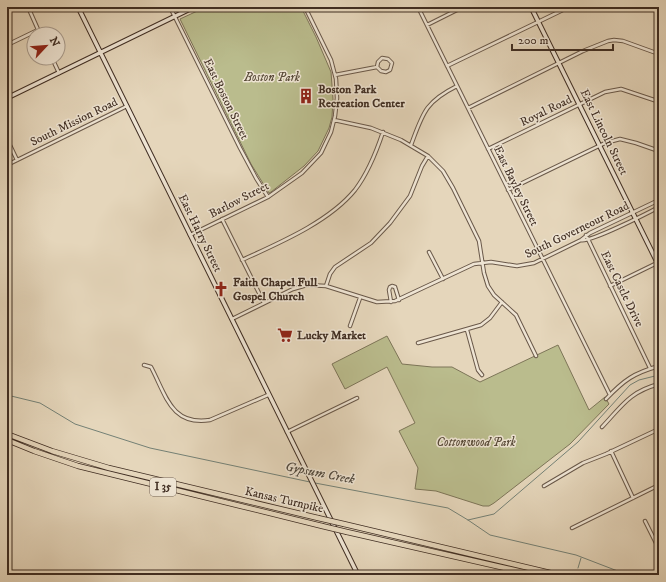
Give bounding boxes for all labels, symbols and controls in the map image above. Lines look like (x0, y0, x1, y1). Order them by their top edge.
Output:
north arrow (26, 26, 66, 66)
scale bar (512, 26, 613, 52)
text: 200 m (518, 33, 548, 48)
text: N (46, 35, 62, 49)
street label: East Boston Street (200, 56, 252, 142)
park label: Boston Park (243, 70, 300, 85)
place label: Boston Park Recreation Center (318, 82, 405, 111)
building icon: Boston Park Recreation Center (297, 87, 315, 105)
street label: East Lincoln Street (577, 87, 631, 178)
street label: Royal Road (518, 92, 574, 130)
street label: South Mission Road (28, 94, 120, 150)
street label: East Bayley Street (490, 143, 542, 229)
street label: Barlow Street (207, 178, 272, 221)
street label: East Harry Street (175, 192, 225, 275)
street label: South Governeour Road (522, 198, 632, 262)
street label: East Castle Drive (597, 249, 647, 330)
place label: Faith Chapel Full Gospel Church (233, 275, 318, 304)
church icon: Faith Chapel Full Gospel Church (212, 280, 230, 298)
supermarket icon: Lucky Market (276, 326, 294, 344)
place label: Lucky Market (297, 328, 366, 343)
park label: Cottonwood Park (436, 435, 516, 450)
water label: Gypsum Creek (284, 458, 357, 488)
road number: I 35 (150, 478, 176, 496)
street label: Kansas Turnpike (243, 484, 325, 516)

